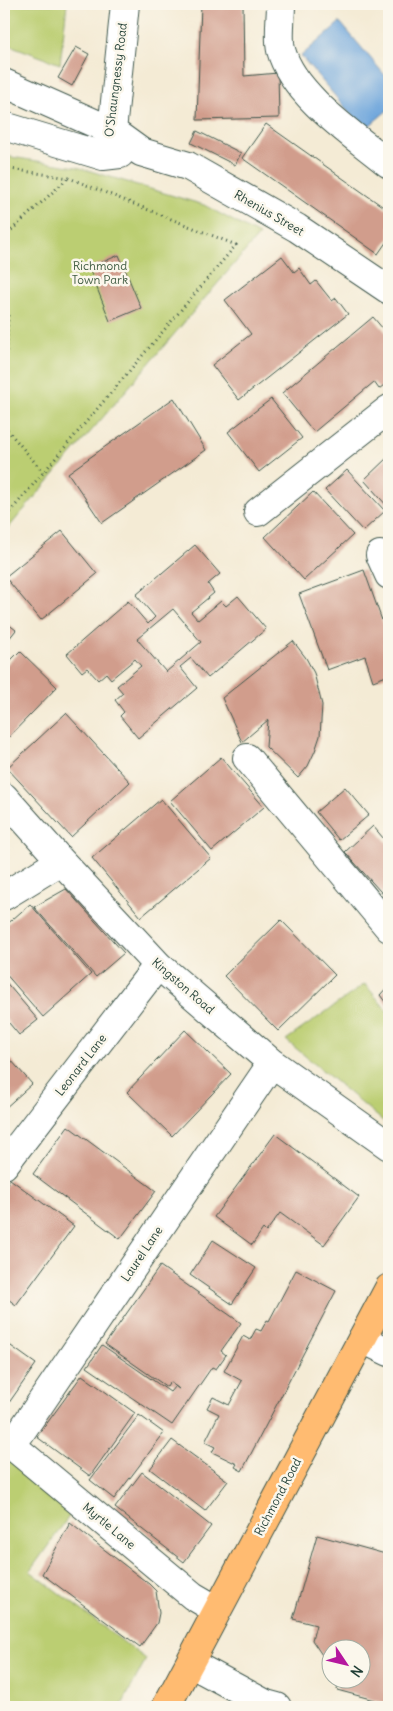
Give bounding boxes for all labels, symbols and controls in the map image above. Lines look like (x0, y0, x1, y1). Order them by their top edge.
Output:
street label: O'Shaungnessy Road (101, 22, 130, 138)
street label: Rhenius Street (232, 187, 307, 239)
park label: Richmond Town Park (72, 258, 128, 287)
street label: Kingston Road (149, 954, 218, 1017)
street label: Leonard Lane (52, 1031, 109, 1099)
street label: Laurel Lane (118, 1223, 166, 1284)
street label: Richmond Road (251, 1455, 304, 1538)
street label: Myrtle Lane (80, 1499, 139, 1552)
north arrow (320, 1638, 370, 1688)
text: N (346, 1662, 367, 1681)

